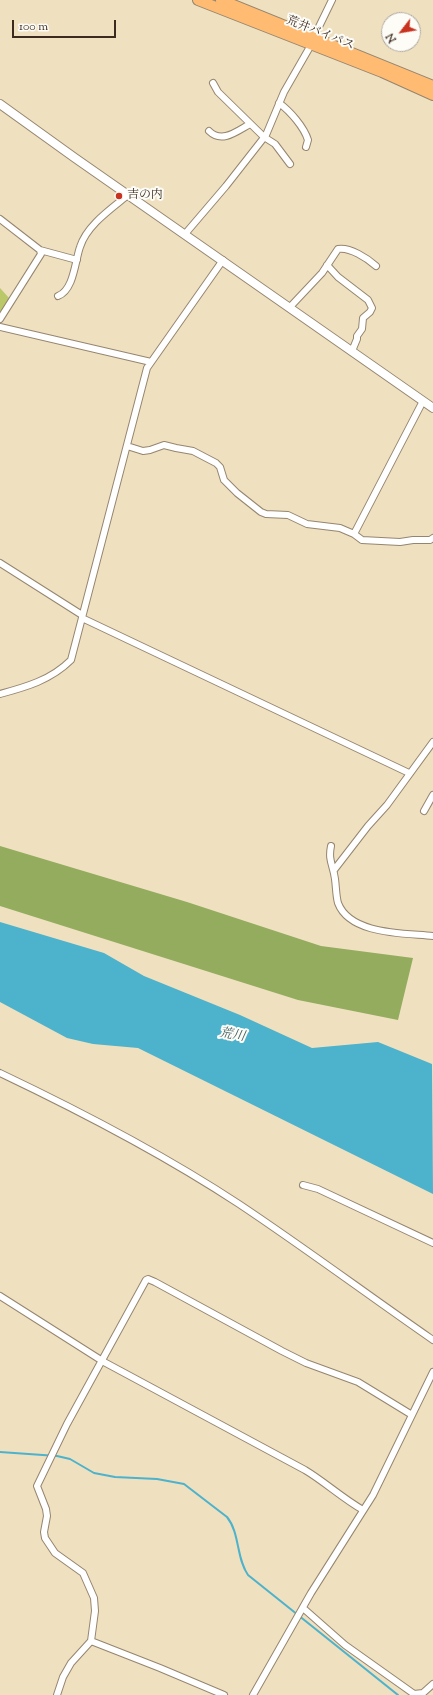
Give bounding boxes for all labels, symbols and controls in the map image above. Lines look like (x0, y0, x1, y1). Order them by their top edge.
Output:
scale bar (14, 12, 118, 38)
north arrow (381, 12, 421, 52)
street label: 荒井バイパス (284, 14, 356, 54)
text: 100 m (19, 18, 48, 36)
text: N (382, 30, 401, 46)
place label: 吉の内 (127, 189, 163, 203)
marker: 吉の内 (114, 191, 124, 201)
water label: 荒川 (218, 1026, 246, 1046)

